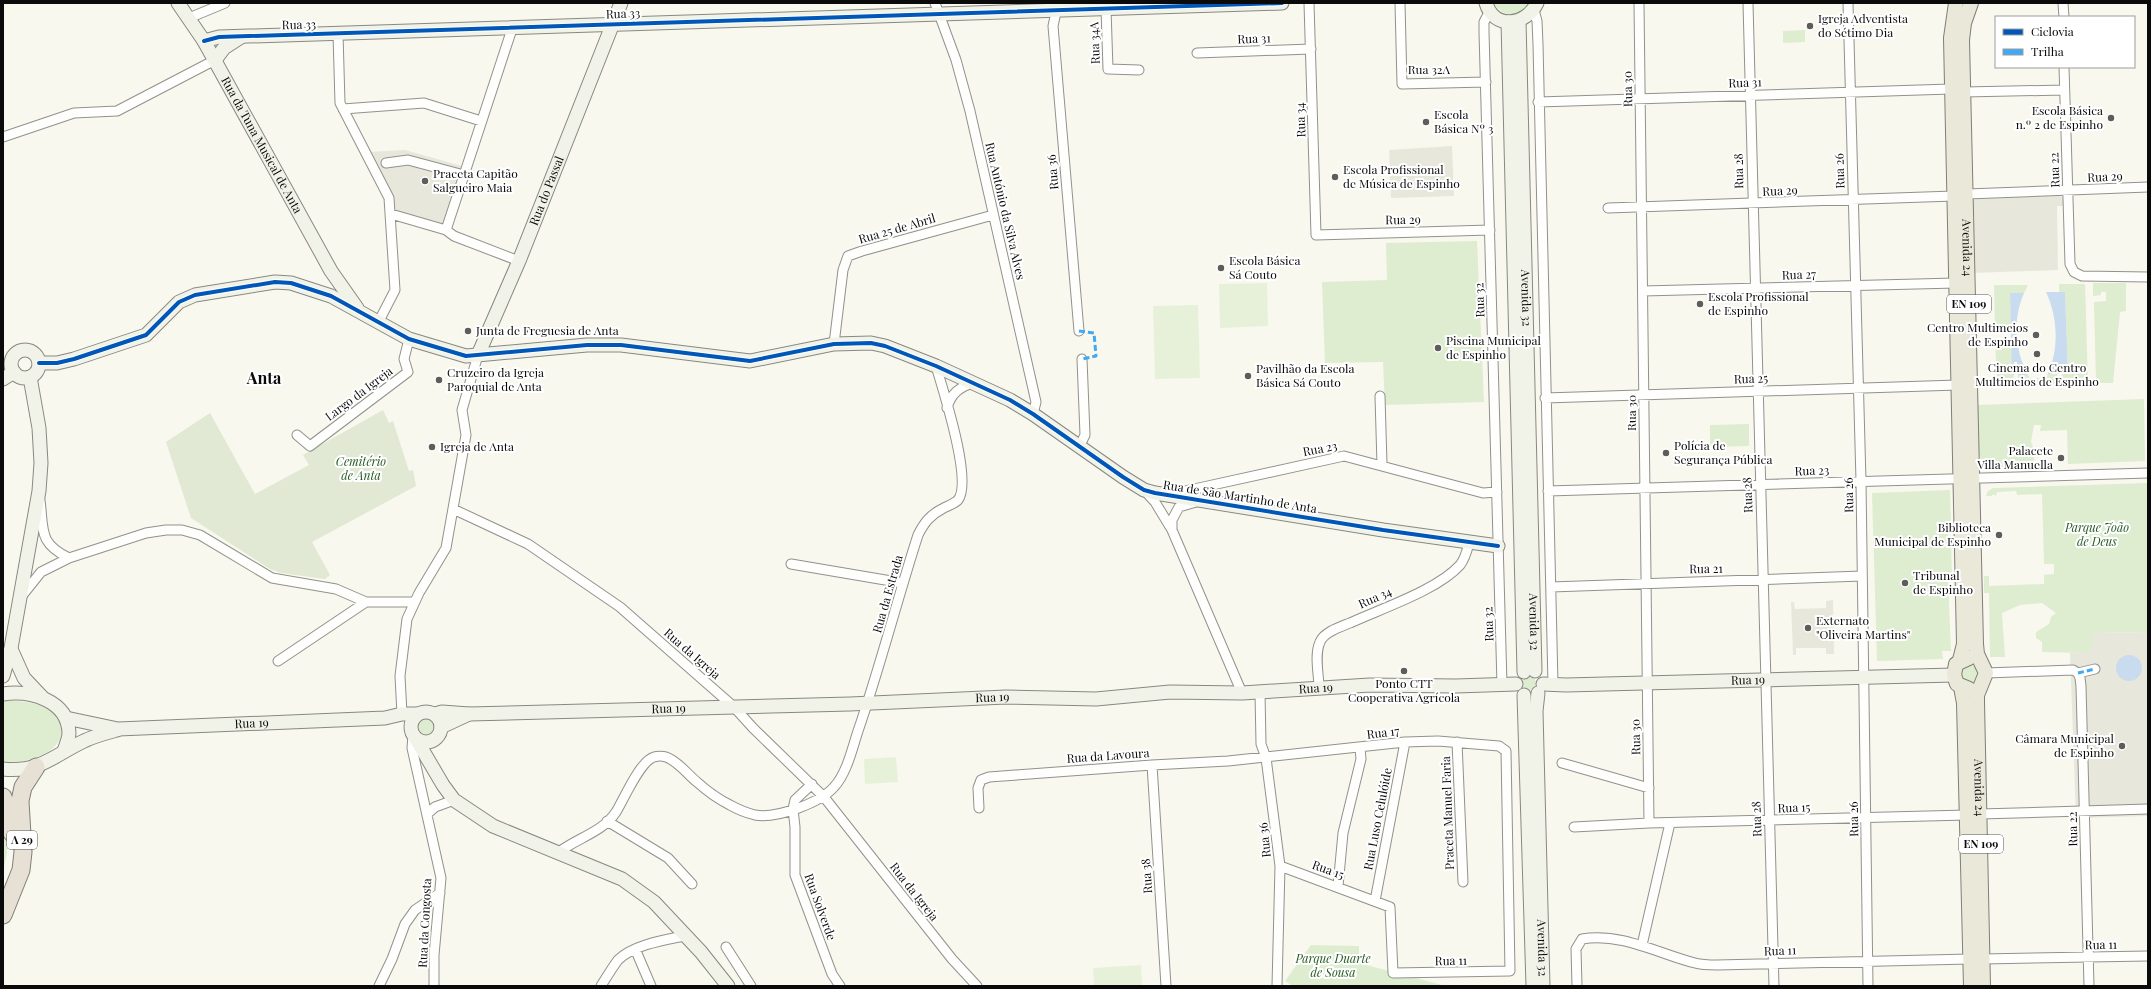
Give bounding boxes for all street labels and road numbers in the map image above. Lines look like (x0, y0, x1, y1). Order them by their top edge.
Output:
street label: Rua 33 (605, 4, 640, 22)
street label: Rua 33 (282, 16, 316, 32)
street label: Rua 34A (1085, 21, 1103, 65)
street label: Rua 31 (1237, 29, 1272, 47)
street label: Rua 32A (1408, 61, 1451, 77)
street label: Rua 30 (1619, 71, 1635, 107)
street label: Rua da Tuna Musical de Anta (218, 73, 307, 216)
street label: Rua 31 (1728, 73, 1763, 91)
street label: Rua 34 (1291, 102, 1309, 138)
street label: Rua António da Silva Alves (982, 140, 1030, 281)
street label: Rua 22 (2045, 152, 2063, 188)
street label: Rua do Passal (525, 153, 567, 227)
street label: Rua 28 (1730, 153, 1746, 189)
street label: Rua 26 (1830, 153, 1848, 189)
street label: Rua 36 (1043, 154, 1062, 190)
street label: Rua 29 (2087, 167, 2123, 185)
street label: Rua 29 (1762, 181, 1798, 199)
street label: Rua 25 de Abril (856, 209, 938, 247)
street label: Rua 29 (1385, 211, 1421, 227)
street label: Avenida 24 (1959, 218, 1976, 277)
street label: Rua 27 (1782, 265, 1816, 283)
street label: Avenida 32 (1518, 268, 1536, 327)
street label: Rua 32 (1470, 282, 1488, 318)
road number: EN 109 (1947, 295, 1991, 313)
street label: Largo da Igreja (321, 363, 395, 424)
street label: Rua 25 (1734, 369, 1768, 387)
street label: Rua 30 (1623, 395, 1639, 431)
street label: Rua 23 (1301, 437, 1338, 459)
street label: Rua 23 (1794, 461, 1830, 479)
street label: Rua de São Martinho de Anta (1162, 476, 1318, 516)
street label: Rua 28 (1738, 477, 1756, 513)
street label: Rua 26 (1840, 477, 1856, 513)
street label: Rua da Estrada (868, 553, 906, 635)
street label: Rua 21 (1689, 560, 1724, 576)
street label: Rua 34 (1355, 583, 1394, 611)
street label: Avenida 32 (1526, 592, 1543, 651)
street label: Rua 32 (1479, 606, 1497, 642)
street label: Rua da Igreja (661, 624, 724, 682)
street label: Rua 19 (1731, 671, 1765, 688)
street label: Rua 19 (1298, 678, 1333, 696)
street label: Rua 19 (975, 688, 1010, 705)
street label: Rua 19 (651, 699, 686, 716)
street label: Rua 19 (234, 714, 269, 731)
street label: Rua 30 (1627, 719, 1643, 755)
street label: Rua 17 (1366, 722, 1400, 742)
street label: Rua da Lavoura (1066, 744, 1150, 766)
street label: Praceta Manuel Faria (1437, 756, 1457, 870)
street label: Avenida 24 (1971, 758, 1988, 817)
street label: Rua Luso Celulóide (1359, 766, 1395, 871)
street label: Rua 15 (1777, 798, 1811, 816)
street label: Rua 28 (1747, 801, 1765, 837)
street label: Rua 26 (1845, 801, 1861, 837)
street label: Rua 22 (2064, 811, 2080, 847)
street label: Rua 36 (1254, 822, 1274, 858)
road number: A 29 (7, 831, 37, 849)
road number: EN 109 (1959, 835, 2003, 853)
street label: Rua 15 (1310, 856, 1347, 882)
street label: Rua 38 (1137, 858, 1155, 894)
street label: Rua da Igreja (887, 859, 943, 924)
street label: Rua Solverde (801, 871, 840, 942)
street label: Rua da Congosta (414, 878, 434, 968)
street label: Avenida 32 (1534, 918, 1552, 977)
street label: Rua 11 (2085, 936, 2118, 952)
street label: Rua 11 (1763, 941, 1797, 959)
street label: Rua 11 (1435, 952, 1468, 968)

